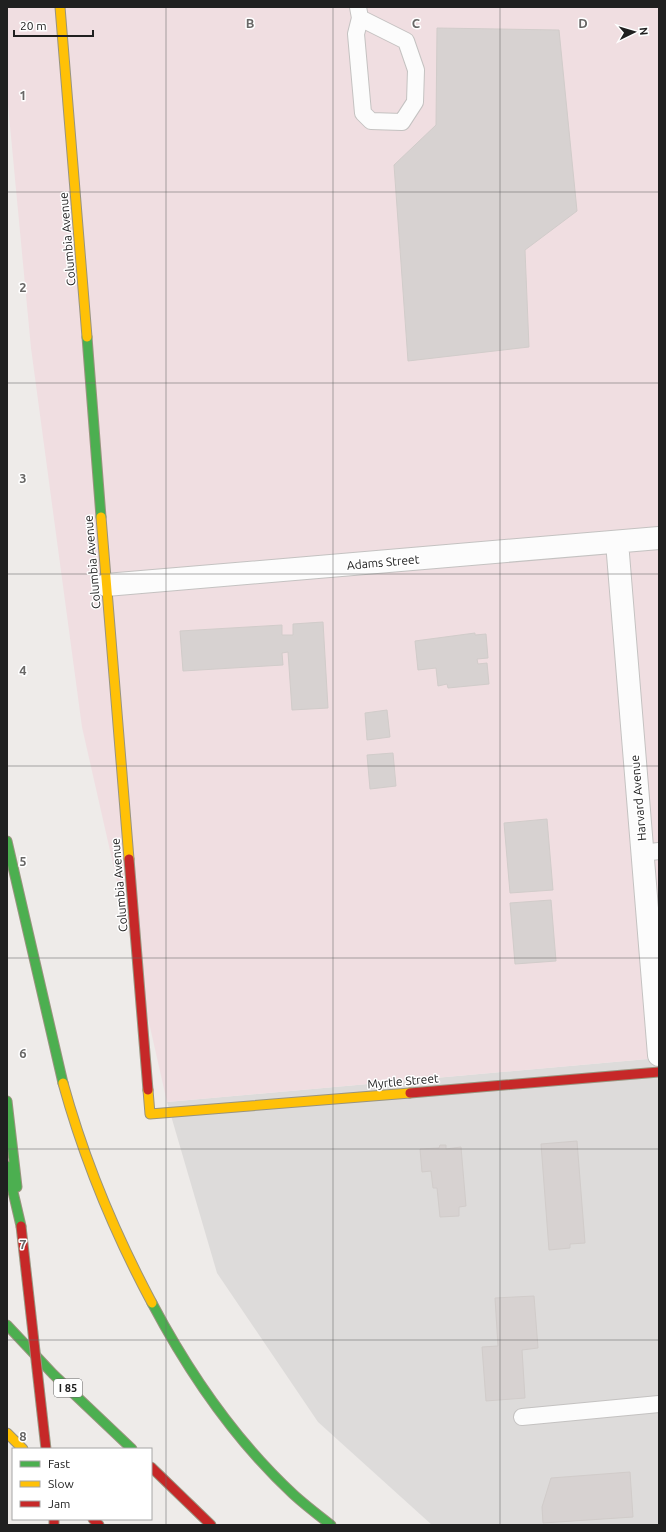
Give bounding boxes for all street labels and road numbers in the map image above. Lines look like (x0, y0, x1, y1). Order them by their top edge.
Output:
street label: Columbia Avenue (56, 192, 78, 286)
street label: Columbia Avenue (81, 515, 103, 609)
street label: Adams Street (346, 552, 420, 572)
street label: Harvard Avenue (628, 755, 648, 841)
street label: Columbia Avenue (108, 838, 130, 932)
street label: Myrtle Street (367, 1071, 439, 1091)
road number: I 85 (54, 1379, 82, 1397)

